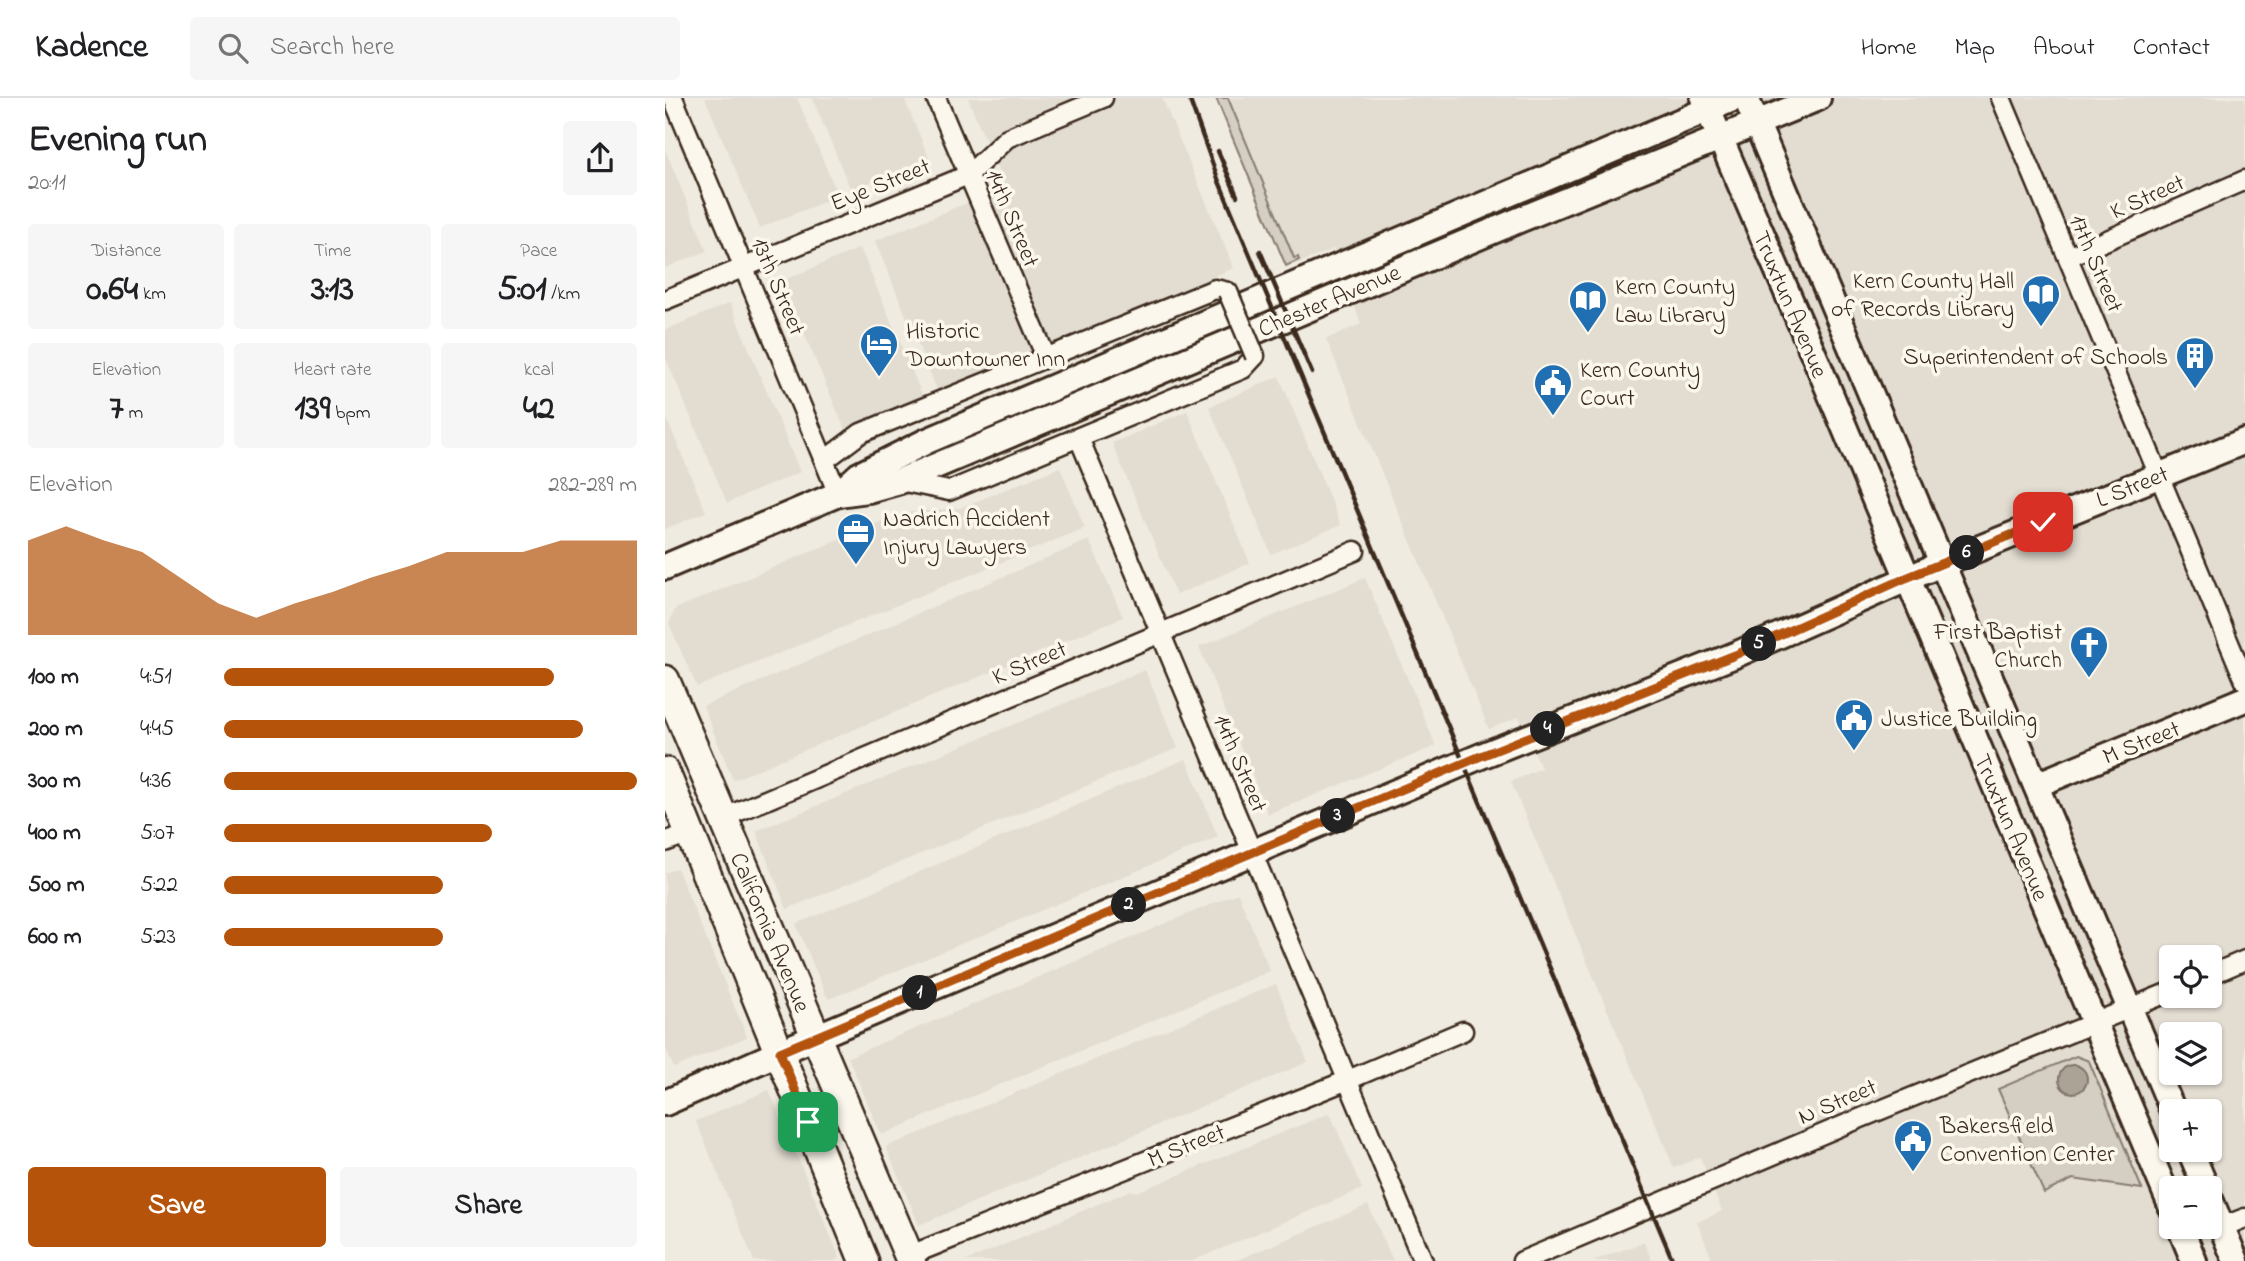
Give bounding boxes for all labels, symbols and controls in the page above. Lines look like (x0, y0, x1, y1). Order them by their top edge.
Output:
search box (190, 17, 680, 80)
text: Kadence (35, 24, 148, 72)
icon: search (214, 29, 252, 67)
text: Search here (270, 29, 394, 67)
text: Home (1861, 31, 1917, 66)
text: Map (1955, 31, 1995, 66)
text: About (2033, 31, 2095, 66)
text: Contact (2133, 31, 2210, 66)
text: Evening run (28, 113, 207, 169)
button: share (563, 121, 637, 195)
street label: Eye Street (826, 150, 937, 223)
street label: 14th Street (974, 165, 1047, 273)
street label: K Street (2105, 166, 2191, 230)
text: 20:11 (28, 167, 66, 200)
street label: 17th Street (2058, 210, 2131, 318)
street label: Truxtun Avenue (1742, 226, 1836, 384)
street label: 13th Street (740, 233, 813, 341)
text: Distance (91, 238, 161, 265)
text: Time (314, 238, 351, 265)
text: Pace (520, 238, 557, 265)
street label: Chester Avenue (1253, 256, 1407, 348)
text: 0.64 (86, 265, 138, 316)
text: 3:13 (311, 265, 354, 316)
text: 5:01 (497, 265, 547, 316)
place label: Kern County Hall of Records Library (1831, 265, 2014, 329)
place label: Kern County Law Library (1615, 271, 1735, 335)
library icon: Kern County Hall of Records Library (2020, 273, 2062, 328)
library icon: Kern County Law Library (1567, 279, 1609, 334)
text: km (138, 281, 166, 308)
text: /km (547, 281, 580, 308)
place label: Historic Downtowner Inn (905, 315, 1065, 378)
hotel icon: Historic Downtowner Inn (858, 323, 900, 378)
building icon: Superintendent of Schools (2174, 335, 2216, 390)
place label: Superintendent of Schools (1903, 341, 2168, 376)
place label: Kern County Court (1580, 354, 1700, 417)
text: Elevation (91, 357, 161, 384)
text: Heart rate (294, 357, 371, 384)
text: kcal (524, 357, 554, 384)
public building icon: Kern County Court (1532, 362, 1574, 417)
text: 7 (109, 384, 124, 435)
text: 139 (294, 384, 331, 435)
text: 42 (523, 384, 555, 435)
text: m (124, 400, 143, 427)
text: bpm (331, 400, 370, 427)
street label: L Street (2091, 458, 2174, 519)
text: Elevation (28, 469, 113, 502)
text: 282–289 m (548, 469, 637, 502)
pin (2013, 492, 2073, 552)
place label: Nadrich Accident Injury Lawyers (883, 503, 1050, 567)
icon: check (2024, 503, 2062, 541)
office icon: Nadrich Accident Injury Lawyers (835, 511, 877, 566)
pin: 6 (1949, 536, 1985, 570)
text: 6 (1962, 539, 1971, 566)
place label: First Baptist Church (1933, 616, 2062, 679)
church icon: First Baptist Church (2068, 624, 2110, 679)
pin: 5 (1741, 626, 1777, 662)
text: 5 (1753, 630, 1764, 657)
street label: K Street (987, 633, 1073, 696)
text: 100 m (28, 661, 79, 694)
text: 4:51 (140, 661, 172, 694)
public building icon: Justice Building (1833, 697, 1875, 752)
place label: Justice Building (1881, 703, 2037, 738)
street label: 14th Street (1202, 710, 1275, 818)
pin: 4 (1531, 712, 1565, 746)
text: 200 m (28, 713, 83, 746)
text: 4:45 (140, 713, 174, 746)
street label: M Street (2098, 713, 2186, 776)
text: 4 (1544, 715, 1551, 742)
street label: Truxtun Avenue (1963, 749, 2057, 907)
text: 300 m (28, 765, 81, 798)
text: 4:36 (140, 765, 171, 798)
pin: 3 (1321, 798, 1355, 834)
text: 3 (1334, 802, 1341, 829)
text: 400 m (28, 817, 81, 850)
text: 5:07 (140, 817, 175, 850)
street label: California Avenue (719, 847, 818, 1019)
text: 500 m (28, 869, 85, 902)
text: 5:22 (140, 869, 178, 902)
pin: 2 (1112, 888, 1147, 922)
text: 2 (1124, 891, 1133, 918)
text: 600 m (28, 921, 82, 954)
text: 5:23 (140, 921, 176, 954)
map controls (2159, 945, 2222, 1239)
button: locate (2159, 945, 2222, 1008)
pin: 1 (903, 976, 937, 1010)
text: 1 (916, 979, 923, 1006)
button: layers (2159, 1022, 2222, 1085)
street label: N Street (1793, 1071, 1883, 1136)
pin (778, 1092, 838, 1152)
button: + (2159, 1099, 2222, 1162)
icon: arrive (789, 1103, 827, 1141)
place label: Bakersfield Convention Center (1939, 1110, 2115, 1173)
street label: M Street (1143, 1116, 1231, 1179)
public building icon: Bakersfield Convention Center (1892, 1118, 1934, 1173)
button: Save (28, 1167, 326, 1247)
button: Share (340, 1167, 637, 1247)
button: − (2159, 1176, 2222, 1239)

